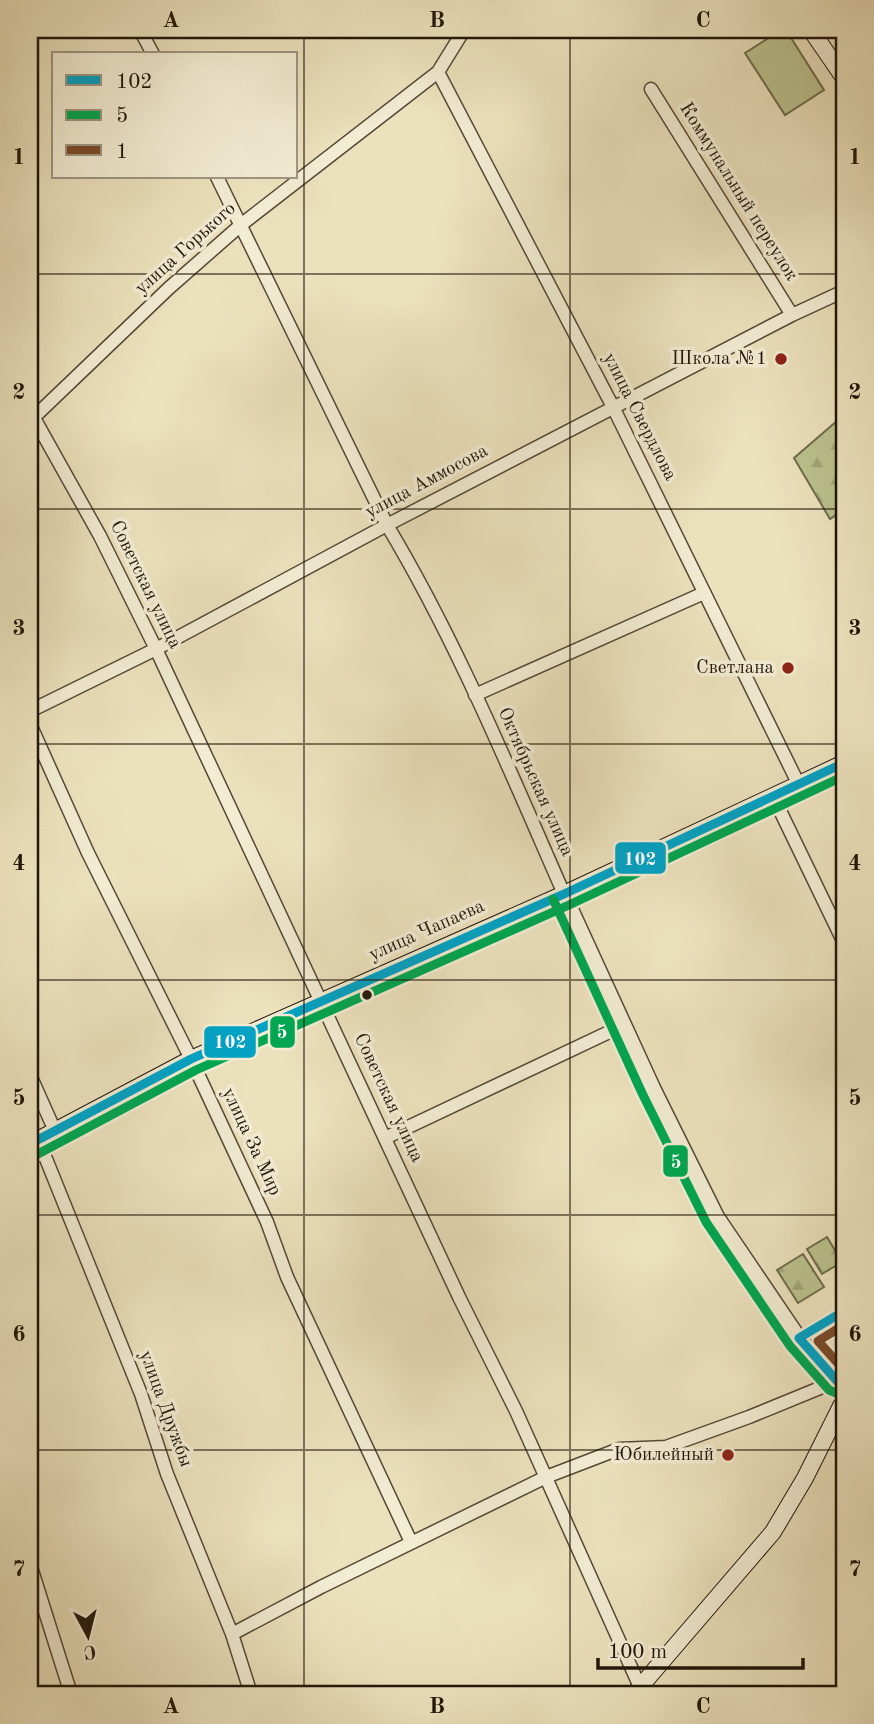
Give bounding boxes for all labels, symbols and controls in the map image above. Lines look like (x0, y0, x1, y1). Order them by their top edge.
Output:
text: A (162, 9, 180, 32)
text: B (429, 9, 445, 32)
text: C (695, 9, 711, 32)
legend (52, 52, 298, 178)
text: 102 (116, 72, 153, 93)
street label: Коммунальный переулок (675, 100, 801, 285)
text: 5 (116, 106, 128, 127)
text: 1 (116, 142, 128, 163)
text: 1 (12, 146, 26, 169)
text: 1 (848, 146, 862, 169)
street label: улица Горького (132, 199, 240, 299)
street label: улица Свердлова (599, 350, 680, 485)
place label: Школа №1 (672, 350, 767, 369)
marker: Школа №1 (773, 351, 789, 367)
text: 2 (12, 381, 26, 404)
text: 2 (848, 381, 862, 404)
street label: улица Аммосова (363, 441, 492, 522)
street label: Советская улица (106, 518, 184, 653)
text: 3 (12, 617, 26, 640)
text: 3 (848, 617, 862, 640)
place label: Светлана (696, 659, 775, 678)
marker: Светлана (780, 660, 796, 676)
street label: Октябрьская улица (494, 705, 577, 860)
line badge: 102 (614, 841, 667, 875)
text: 102 (623, 851, 657, 870)
text: 4 (12, 852, 26, 875)
text: 4 (848, 852, 862, 875)
street label: улица Чапаева (366, 897, 488, 965)
unlabelled marker (360, 988, 374, 1002)
line badge: 5 (269, 1015, 296, 1049)
text: 5 (276, 1024, 288, 1043)
line badge: 102 (203, 1025, 257, 1059)
street label: Советская улица (350, 1031, 426, 1166)
text: 102 (213, 1034, 247, 1053)
street label: улица За Мир (218, 1085, 284, 1199)
text: 5 (12, 1087, 26, 1110)
text: 5 (848, 1087, 862, 1110)
line badge: 5 (662, 1144, 689, 1178)
text: 5 (670, 1154, 682, 1173)
text: 6 (12, 1323, 26, 1346)
text: 6 (848, 1323, 862, 1346)
street label: улица Дружбы (135, 1348, 195, 1470)
place label: Юбилейный (614, 1446, 714, 1465)
marker: Юбилейный (720, 1447, 736, 1463)
text: 7 (12, 1558, 26, 1581)
text: 7 (848, 1558, 862, 1581)
north arrow (52, 1602, 122, 1672)
scale bar (598, 1626, 802, 1670)
text: С (82, 1640, 97, 1661)
text: 100 m (608, 1642, 667, 1663)
text: A (162, 1695, 180, 1718)
text: B (429, 1695, 445, 1718)
text: C (695, 1695, 711, 1718)

